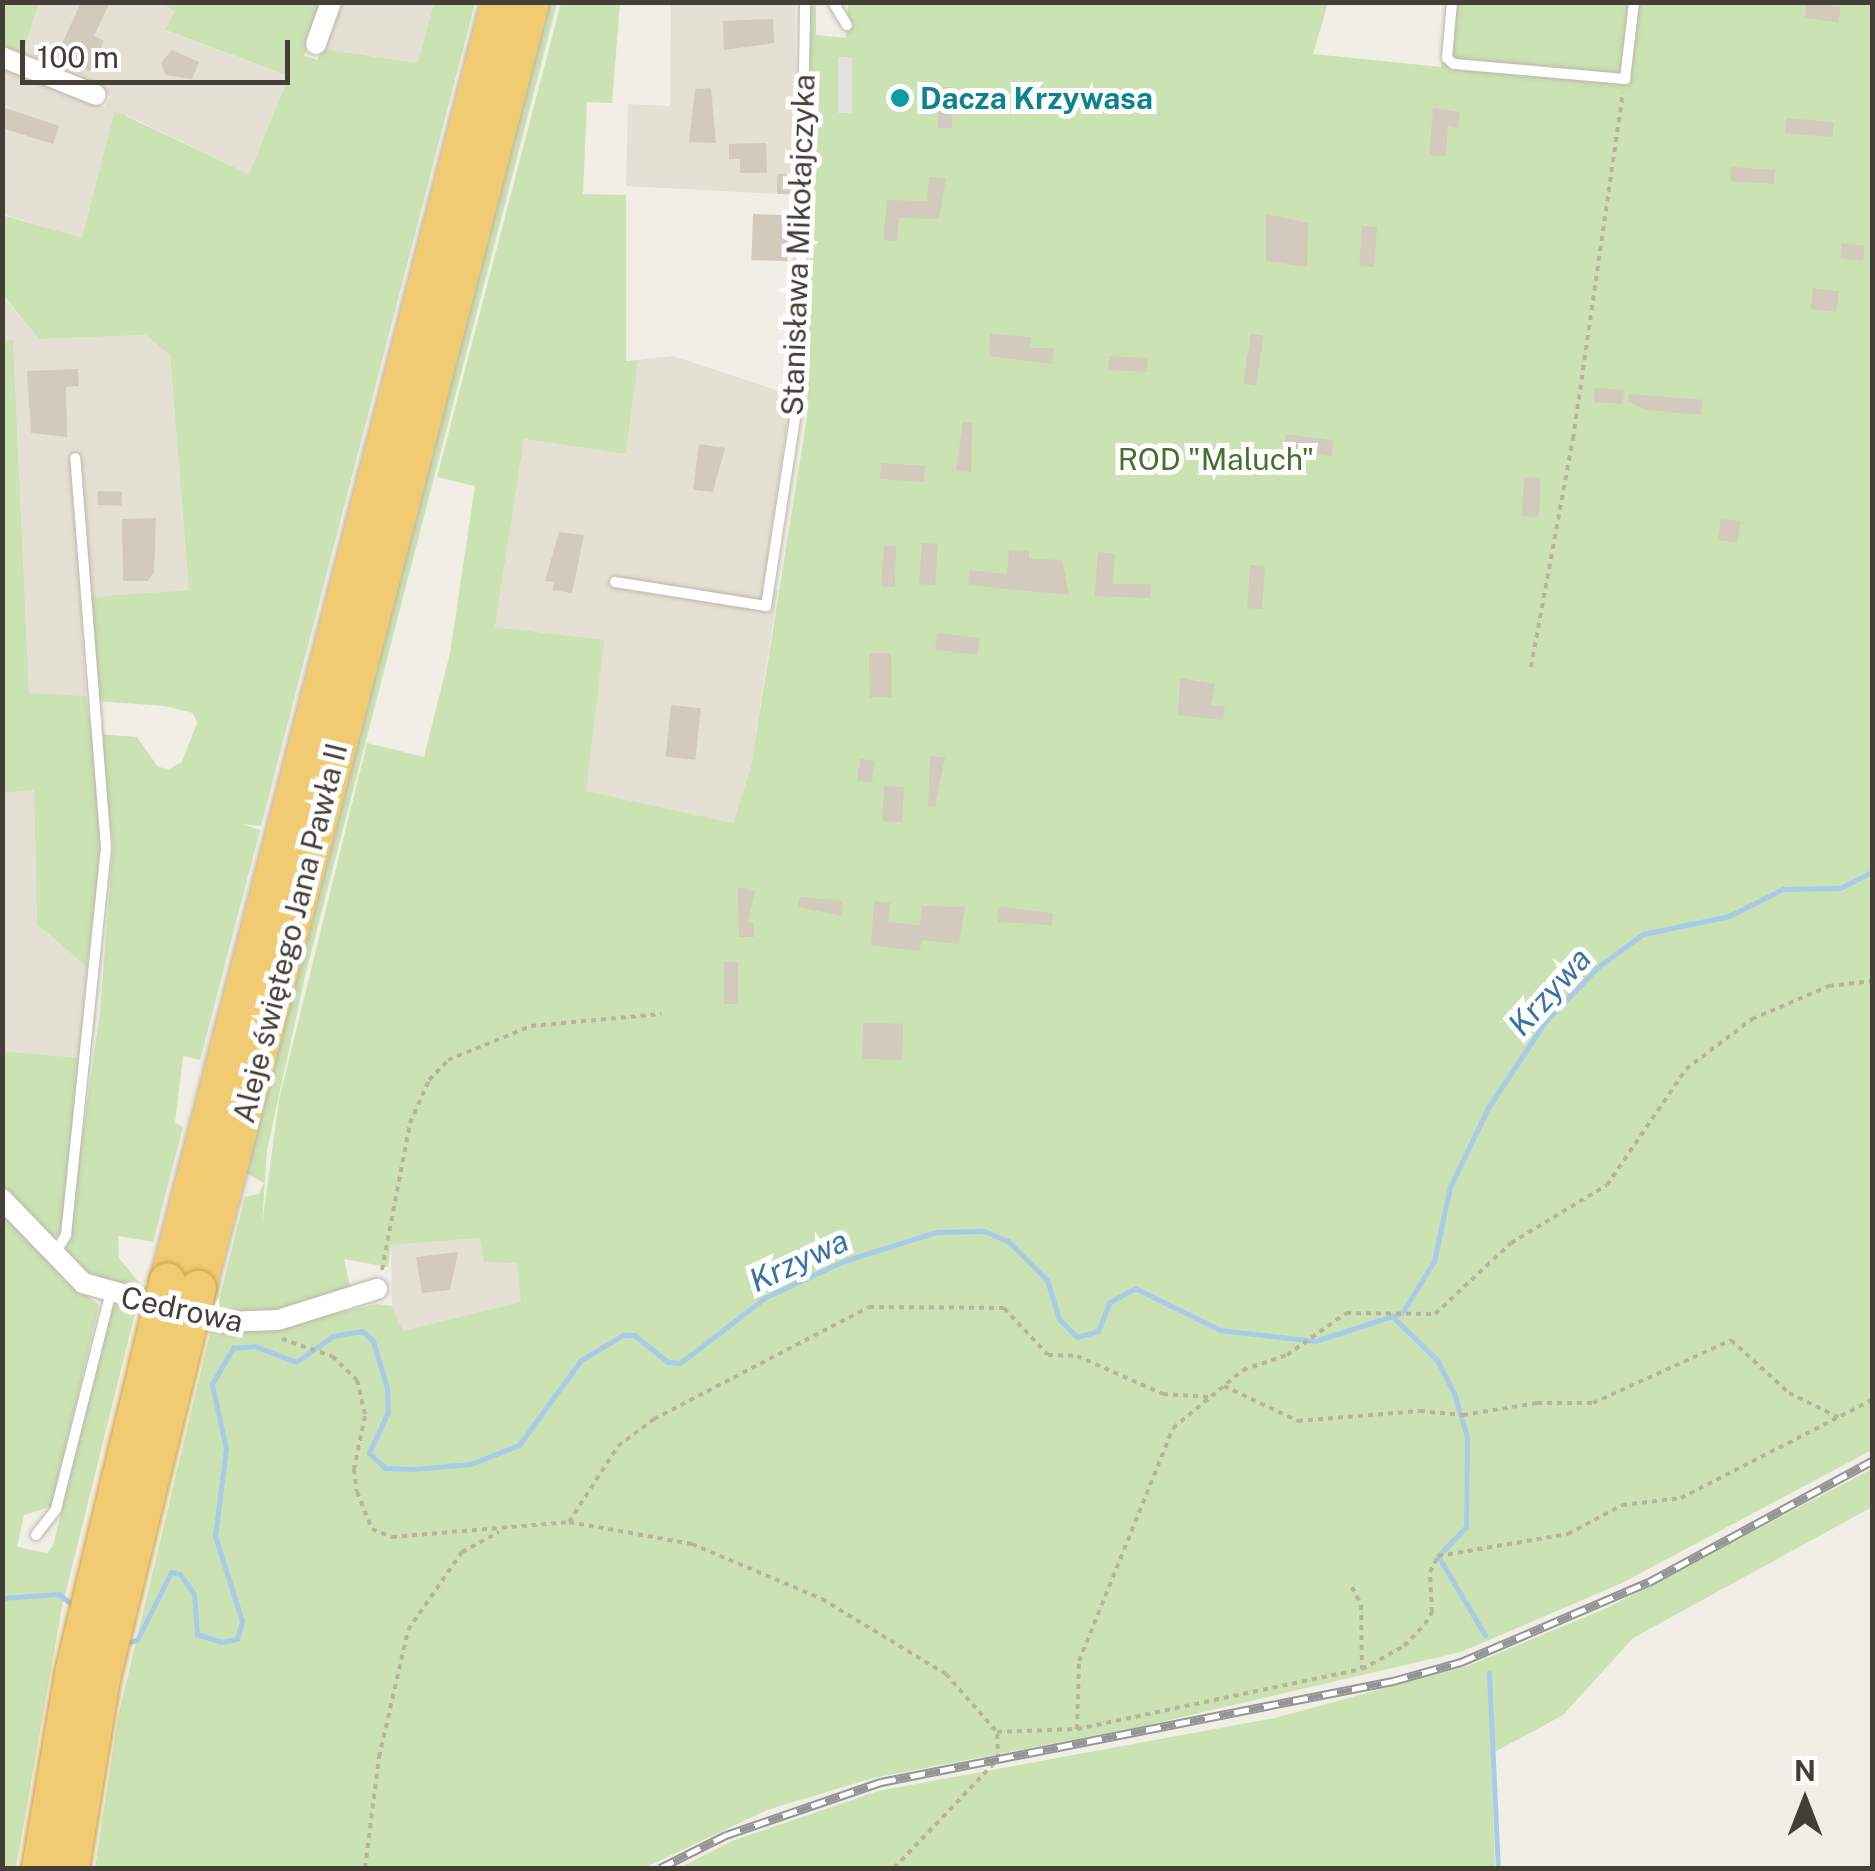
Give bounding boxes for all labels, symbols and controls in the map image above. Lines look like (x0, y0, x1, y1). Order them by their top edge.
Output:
scale bar (25, 20, 295, 82)
text: 100 m (37, 39, 119, 75)
street label: Stanisława Mikołajczyka (774, 74, 822, 416)
place label: Dacza Krzywasa (920, 80, 1153, 116)
marker: Dacza Krzywasa (889, 87, 911, 109)
park label: ROD "Maluch" (1118, 441, 1314, 477)
street label: Aleje świętego Jana Pawła II (225, 739, 355, 1127)
water label: Krzywa (1501, 940, 1599, 1044)
water label: Krzywa (743, 1221, 855, 1301)
street label: Cedrowa (118, 1279, 246, 1339)
north arrow (1755, 1751, 1855, 1851)
text: N (1794, 1754, 1816, 1787)

